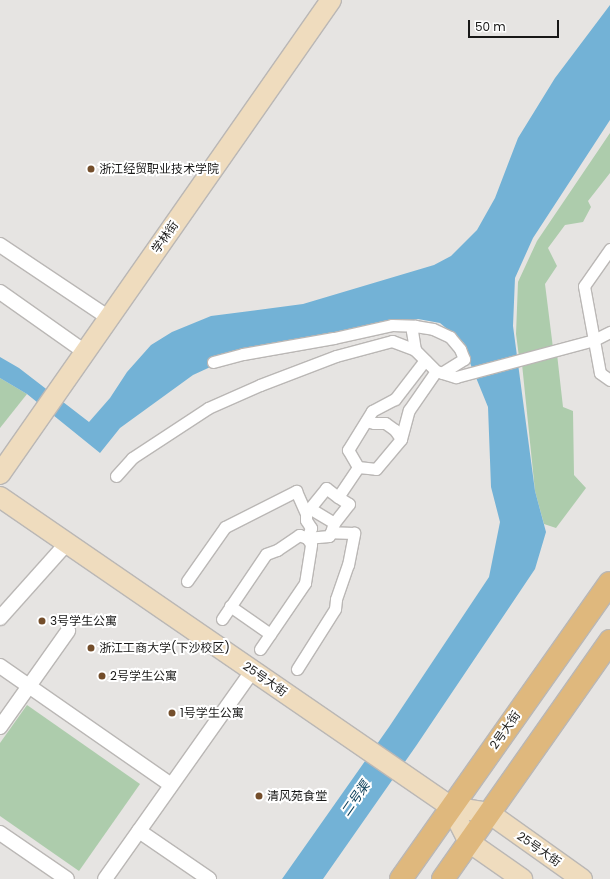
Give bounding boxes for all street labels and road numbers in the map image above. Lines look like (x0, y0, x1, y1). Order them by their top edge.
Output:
street label: 学林街 (149, 218, 181, 256)
street label: 25号大街 (240, 659, 290, 699)
street label: 2号大街 (487, 708, 523, 752)
street label: 25号大街 (514, 829, 564, 869)

